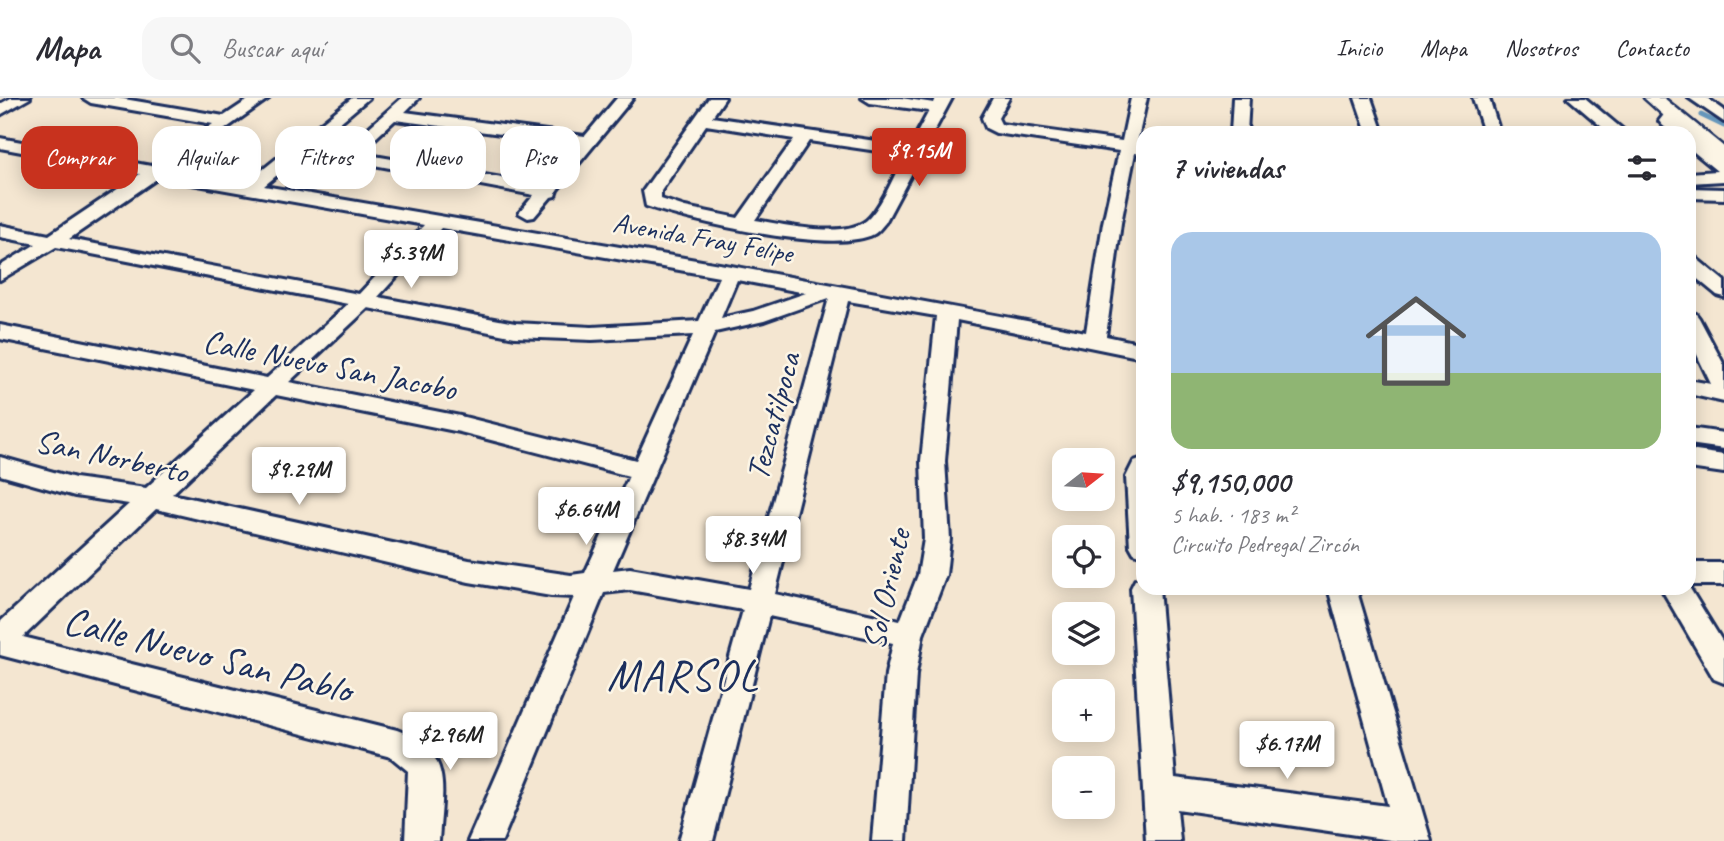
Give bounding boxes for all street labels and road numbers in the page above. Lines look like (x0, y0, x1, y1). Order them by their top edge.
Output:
street label: Avenida Fray Felipe (610, 204, 797, 271)
street label: Calle Nuevo San Jacobo (200, 320, 461, 410)
street label: Tezcatilpoca (736, 346, 811, 485)
street label: San Norberto (32, 419, 194, 493)
street label: Sol Oriente (852, 523, 921, 654)
street label: Calle Nuevo San Pablo (59, 595, 361, 716)

